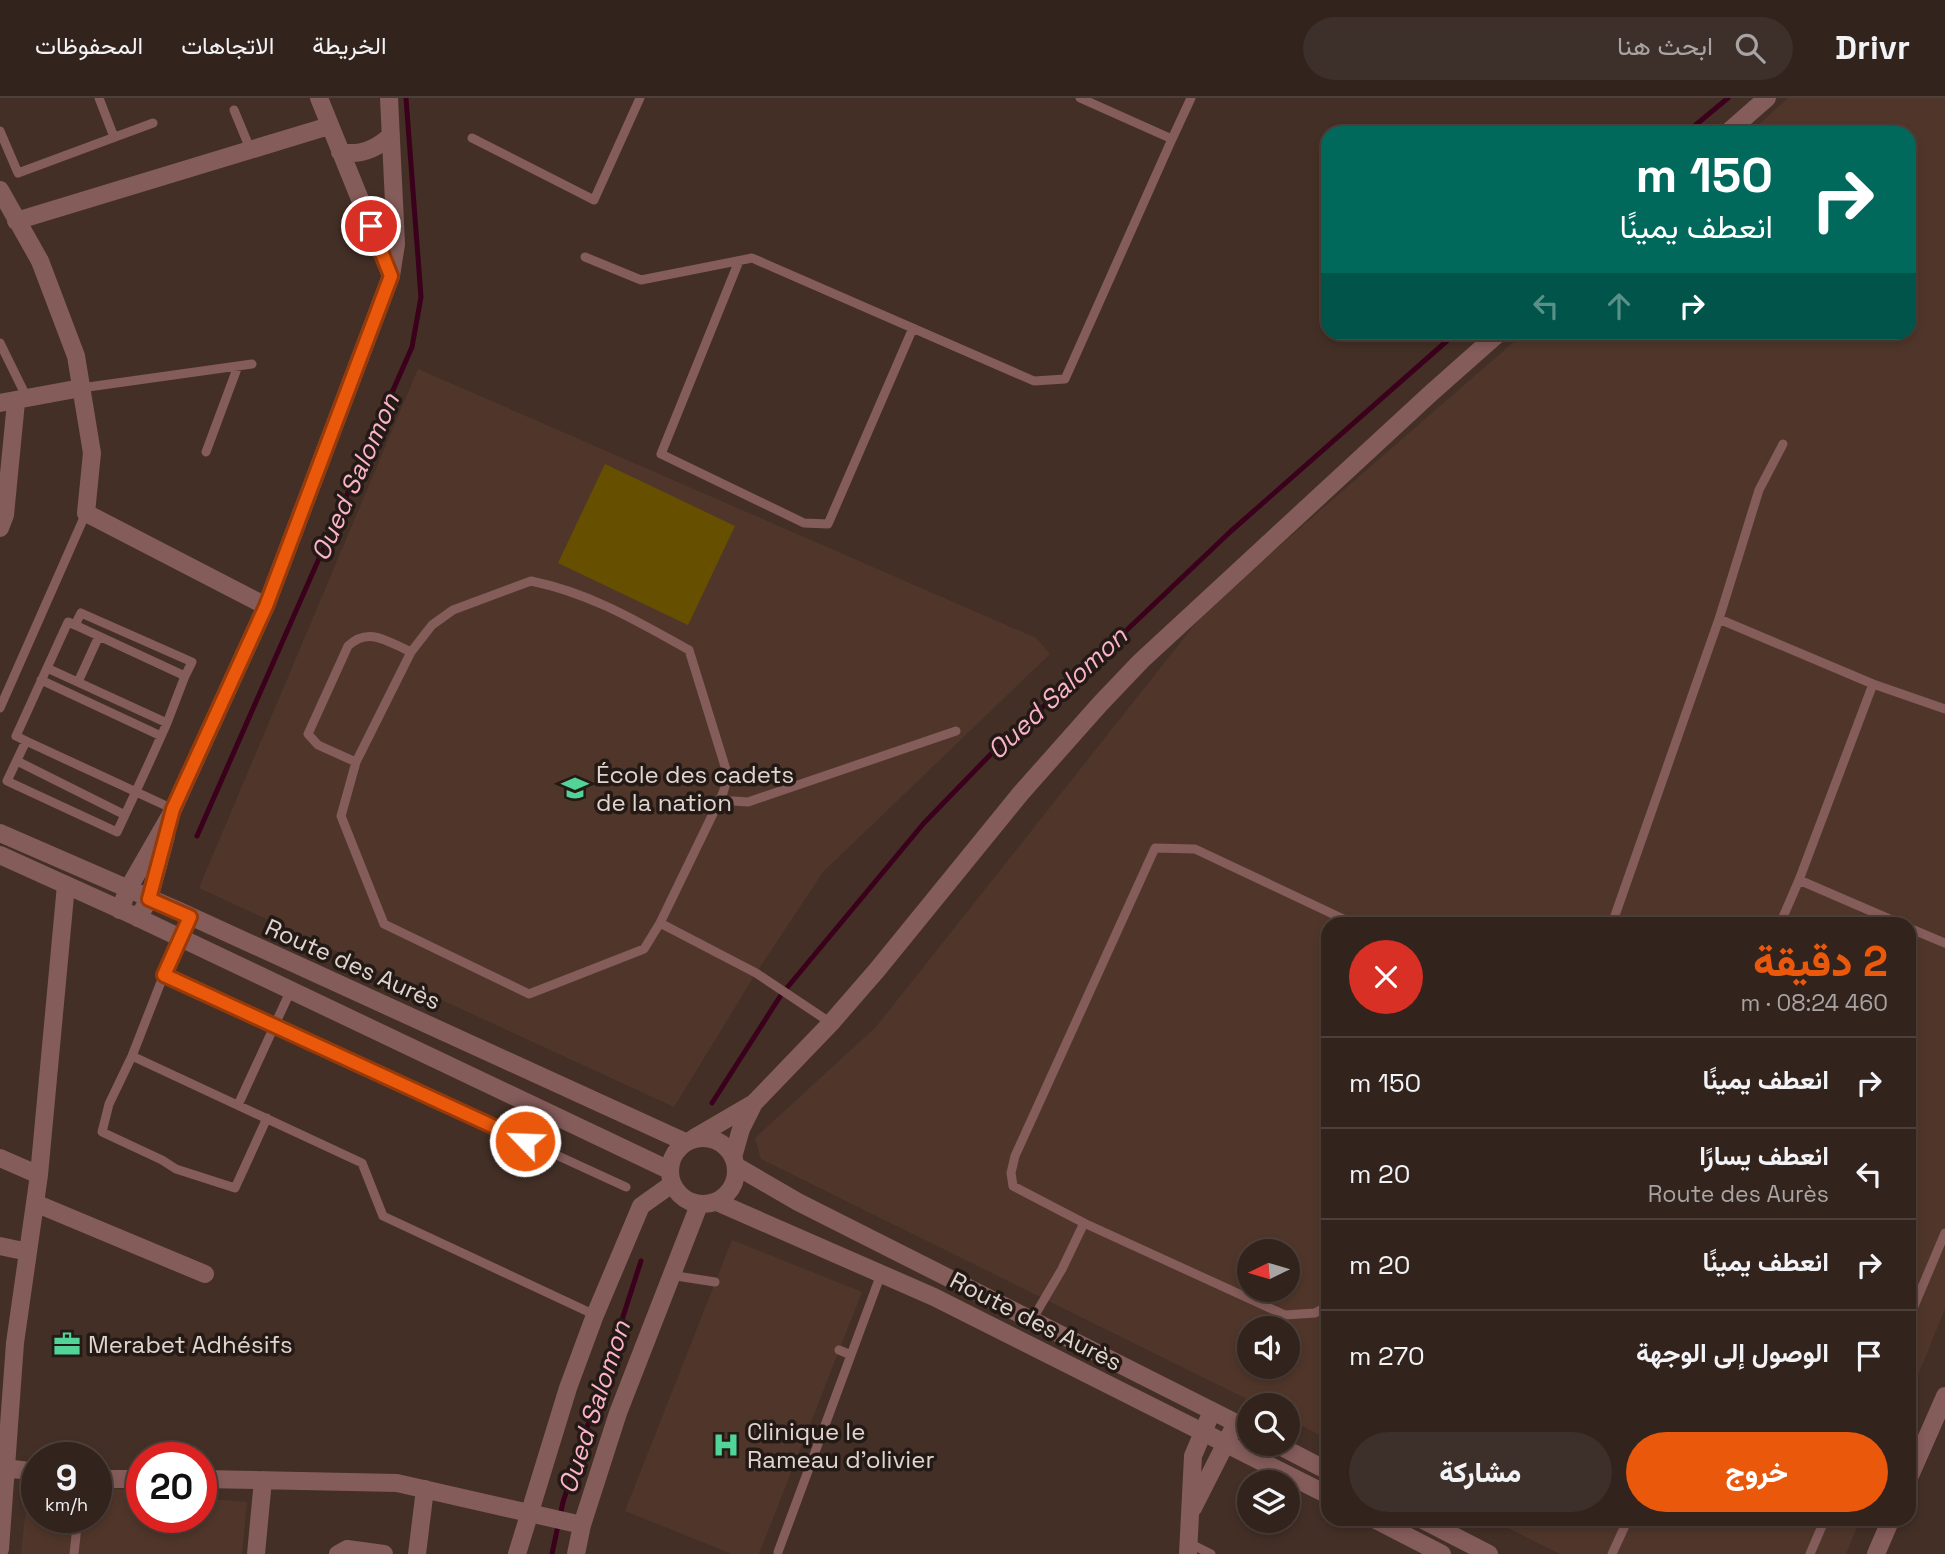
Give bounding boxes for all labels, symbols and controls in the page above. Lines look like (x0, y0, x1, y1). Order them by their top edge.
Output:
search box (1303, 17, 1793, 80)
text: Drivr (1835, 27, 1910, 69)
text: ابحث هنا (1617, 29, 1713, 63)
icon: search (1731, 29, 1769, 67)
text: المحفوظات (35, 30, 143, 61)
text: الاتجاهات (181, 30, 274, 61)
text: الخريطة (312, 30, 387, 61)
text: 150 m (1635, 144, 1773, 206)
icon: right (1797, 154, 1888, 245)
pin (341, 196, 401, 256)
icon: arrive (352, 207, 390, 245)
text: انعطف يمينًا (1620, 207, 1773, 247)
icon: left (1527, 287, 1565, 325)
icon: ahead (1600, 287, 1638, 325)
icon: right (1673, 287, 1711, 325)
water label: Oued Salomon (303, 387, 408, 566)
water label: Oued Salomon (980, 619, 1135, 767)
place label: École des cadets de la nation (596, 759, 794, 818)
school or university icon: École des cadets de la nation (560, 773, 590, 803)
street label: Route des Aurès (260, 911, 446, 1017)
text: 2 دقيقة (1753, 935, 1888, 988)
button: close (1349, 940, 1423, 1014)
text: 460 m · 08:24 (1741, 988, 1888, 1018)
text: انعطف يمينًا (1703, 1063, 1829, 1097)
icon: right (1850, 1064, 1888, 1102)
text: 150 m (1349, 1066, 1421, 1100)
position arrow (488, 1104, 562, 1178)
text: انعطف يسارًا (1699, 1139, 1829, 1173)
icon: left (1850, 1155, 1888, 1193)
text: 20 m (1349, 1157, 1410, 1191)
text: Route des Aurès (1648, 1179, 1829, 1209)
north arrow (1237, 1239, 1300, 1302)
map controls (1237, 1239, 1300, 1533)
text: انعطف يمينًا (1703, 1245, 1829, 1279)
icon: right (1850, 1246, 1888, 1284)
text: 20 m (1349, 1248, 1410, 1282)
street label: Route des Aurès (945, 1264, 1127, 1378)
water label: Oued Salomon (550, 1315, 638, 1498)
button: sound (1237, 1316, 1300, 1379)
office icon: Merabet Adhésifs (52, 1329, 82, 1359)
place label: Merabet Adhésifs (88, 1329, 293, 1360)
text: الوصول إلى الوجهة (1636, 1336, 1829, 1370)
icon: arrive (1850, 1337, 1888, 1375)
text: 270 m (1349, 1339, 1425, 1373)
button: search (1237, 1393, 1300, 1456)
place label: Clinique le Rameau d'olivier (747, 1416, 935, 1475)
hospital icon: Clinique le Rameau d'olivier (711, 1430, 741, 1460)
button: مشاركة (1349, 1432, 1612, 1512)
button: خروج (1626, 1432, 1888, 1512)
speed limit sign: 20 (126, 1442, 217, 1533)
text: 9 (56, 1456, 77, 1500)
button: layers (1237, 1470, 1300, 1533)
text: km/h (45, 1493, 88, 1516)

